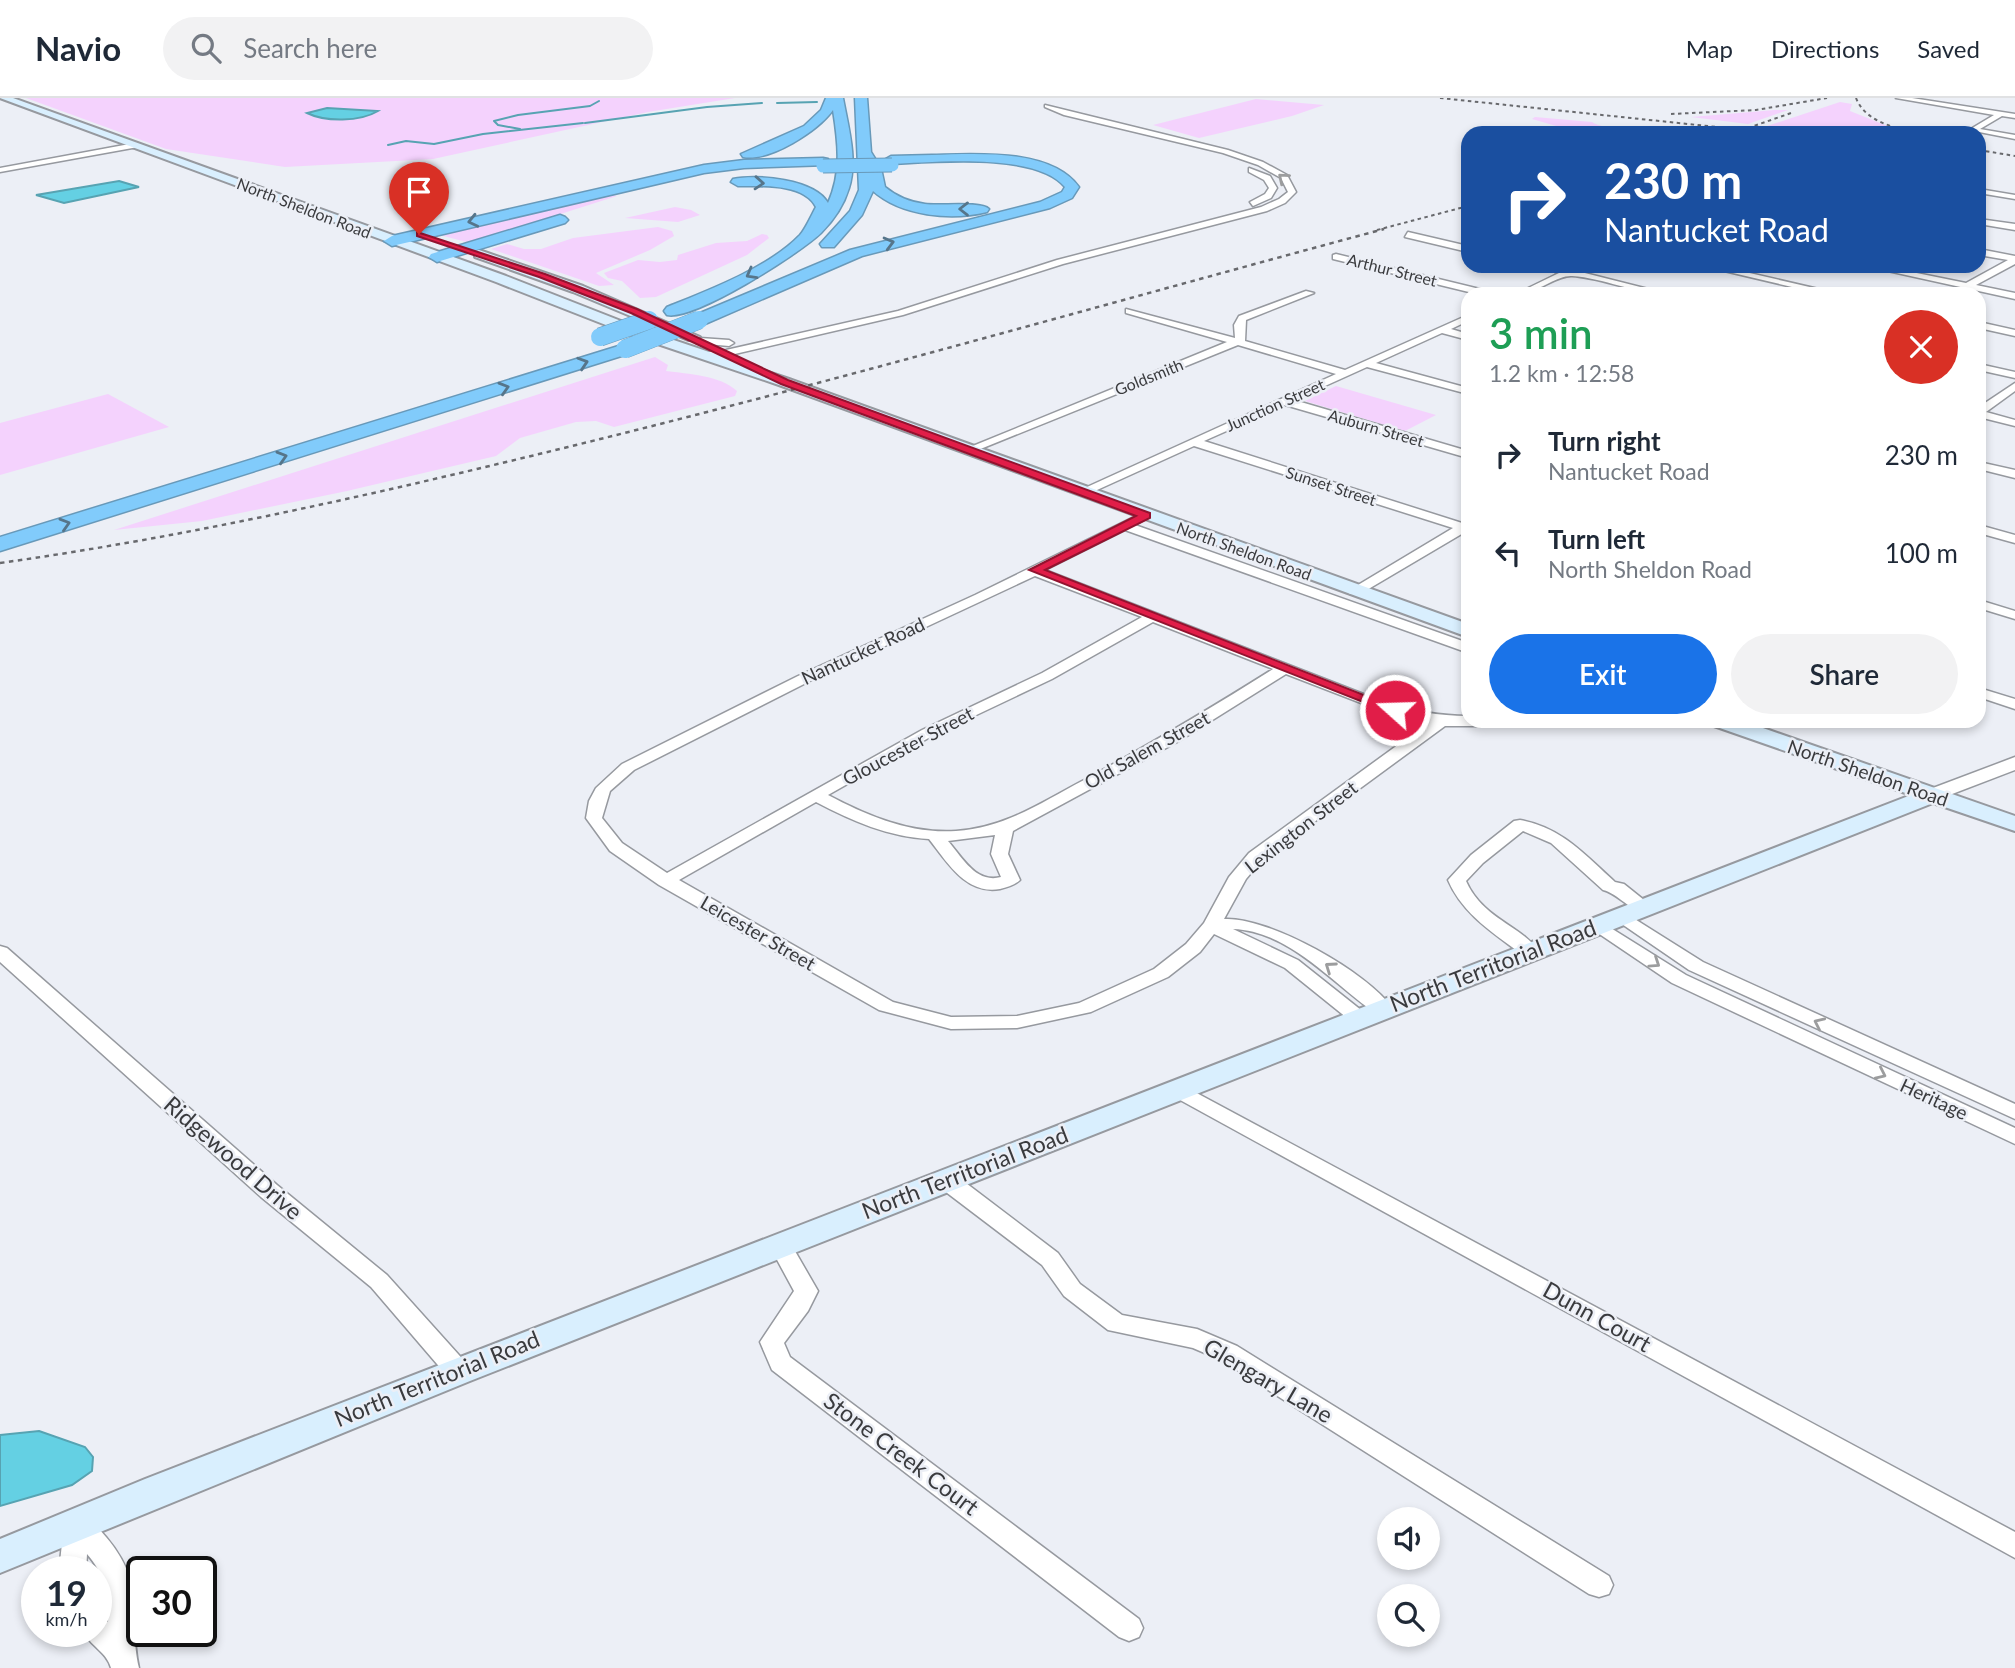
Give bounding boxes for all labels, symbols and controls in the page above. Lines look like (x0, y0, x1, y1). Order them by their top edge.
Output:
search box (163, 17, 653, 80)
text: Navio (35, 28, 121, 68)
icon: search (187, 29, 225, 67)
text: Search here (243, 32, 377, 64)
text: Map (1686, 34, 1733, 63)
text: Directions (1771, 34, 1879, 63)
text: Saved (1917, 34, 1980, 63)
text: 230 m (1604, 151, 1742, 209)
icon: right (1489, 154, 1580, 245)
pin (389, 162, 449, 234)
street label: North Sheldon Road (235, 173, 374, 242)
icon: arrive (400, 173, 438, 211)
one-way arrow (1278, 173, 1290, 186)
one-way arrow (754, 175, 765, 190)
one-way arrow (958, 202, 969, 217)
text: Nantucket Road (1604, 210, 1829, 249)
one-way arrow (467, 213, 479, 228)
one-way arrow (883, 237, 895, 251)
street label: Arthur Street (1345, 249, 1439, 290)
one-way arrow (746, 266, 759, 279)
text: 3 min (1489, 308, 1593, 358)
button: close (1884, 310, 1958, 384)
street label: Goldsmith (1112, 354, 1186, 399)
one-way arrow (576, 357, 588, 372)
text: 1.2 km · 12:58 (1489, 359, 1634, 387)
street label: Junction Street (1222, 374, 1327, 435)
one-way arrow (497, 382, 510, 396)
street label: Auburn Street (1326, 405, 1426, 450)
text: Turn right (1548, 425, 1661, 457)
icon: right (1489, 436, 1527, 474)
text: 230 m (1885, 439, 1958, 471)
one-way arrow (276, 450, 288, 465)
text: Nantucket Road (1548, 457, 1710, 485)
street label: Sunset Street (1284, 462, 1379, 509)
street label: North Sheldon Road (1174, 517, 1314, 584)
one-way arrow (58, 518, 71, 532)
text: Turn left (1548, 523, 1645, 555)
icon: left (1489, 534, 1527, 572)
text: 100 m (1885, 537, 1958, 569)
text: North Sheldon Road (1548, 555, 1752, 583)
street label: Nantucket Road (797, 612, 928, 689)
button: Exit (1489, 634, 1717, 714)
button: Share (1731, 634, 1958, 714)
position arrow (1358, 673, 1432, 747)
street label: Gloucester Street (838, 701, 977, 790)
street label: Old Salem Street (1080, 706, 1214, 793)
street label: North Sheldon Road (1785, 734, 1952, 811)
street label: Lexington Street (1240, 775, 1362, 878)
street label: Leicester Street (697, 890, 820, 975)
street label: North Territorial Road (1385, 913, 1600, 1017)
one-way arrow (1647, 955, 1660, 967)
one-way arrow (1325, 963, 1338, 975)
one-way arrow (1814, 1017, 1826, 1031)
one-way arrow (1874, 1066, 1886, 1080)
street label: Heritage (1897, 1073, 1972, 1124)
street label: Ridgewood Drive (159, 1090, 309, 1225)
street label: North Territorial Road (857, 1120, 1072, 1224)
street label: Dunn Court (1539, 1275, 1657, 1358)
street label: North Territorial Road (330, 1324, 543, 1432)
street label: Glengary Lane (1199, 1332, 1338, 1428)
street label: Stone Creek Court (819, 1386, 985, 1521)
map controls (1377, 1507, 1440, 1647)
button: sound (1377, 1507, 1440, 1570)
speed limit sign: 30 (126, 1556, 217, 1647)
text: 19 (46, 1571, 87, 1613)
button: search (1377, 1584, 1440, 1647)
text: km/h (45, 1608, 88, 1630)

